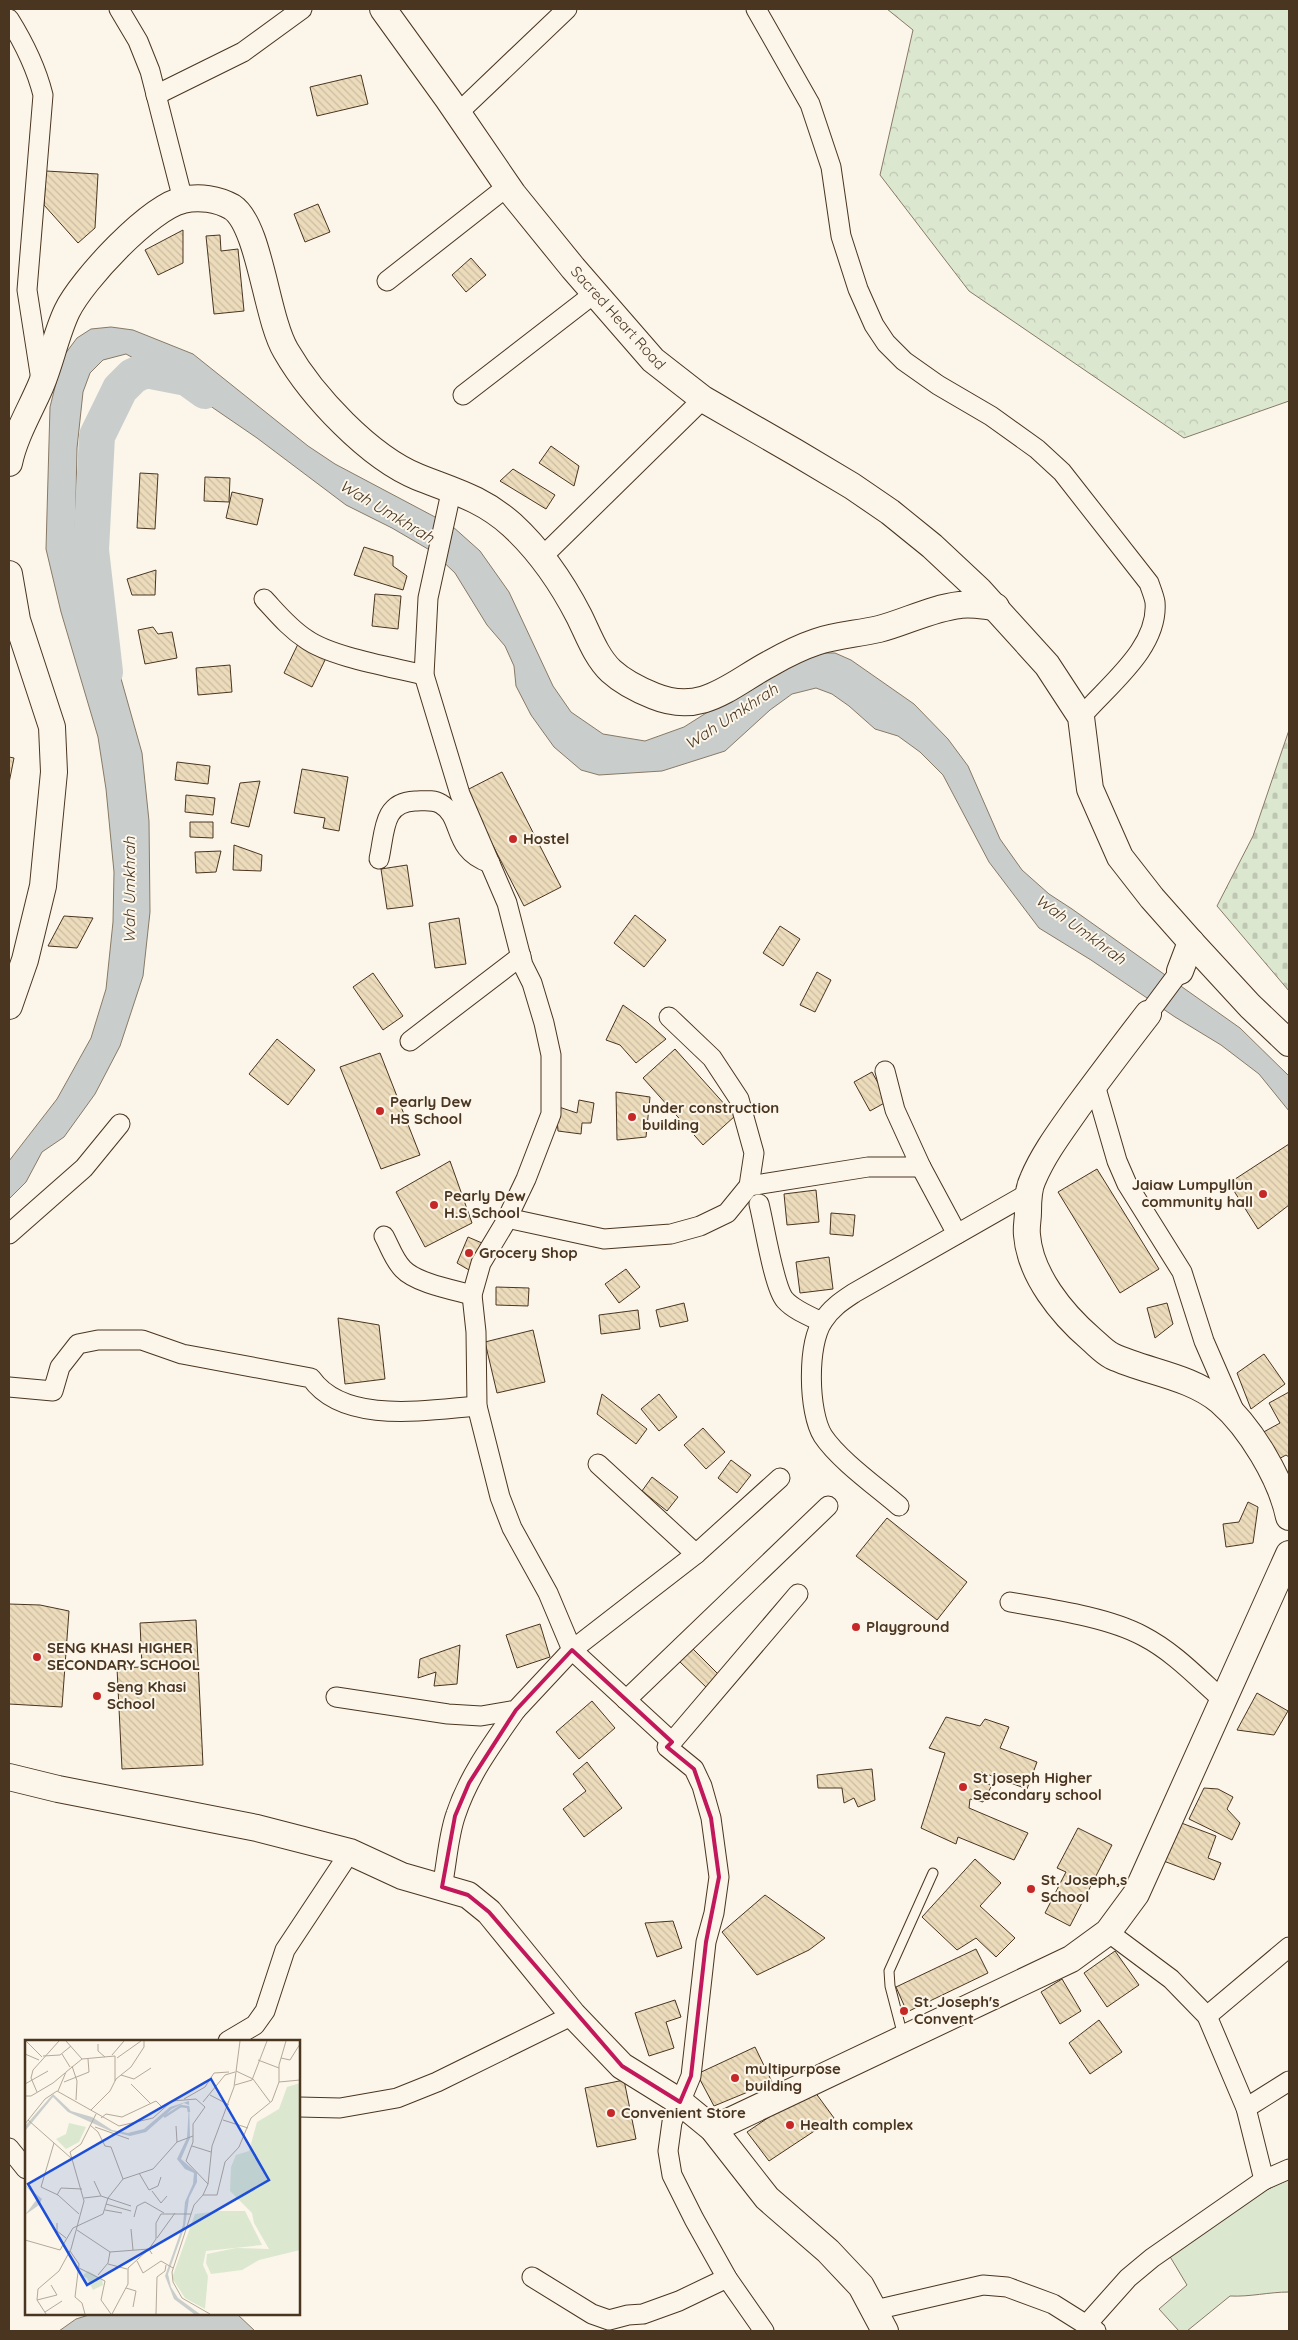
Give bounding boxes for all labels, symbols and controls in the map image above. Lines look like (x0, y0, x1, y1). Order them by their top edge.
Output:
street label: Sacred Heart Road (567, 262, 670, 373)
water label: Wah Umkhrah (336, 475, 439, 548)
water label: Wah Umkhrah (681, 678, 782, 753)
place label: Hostel (523, 829, 569, 848)
marker: Hostel (507, 833, 519, 845)
water label: Wah Umkhrah (119, 836, 139, 943)
water label: Wah Umkhrah (1032, 890, 1131, 969)
place label: Pearly Dew HS School (390, 1092, 472, 1128)
place label: under construction building (642, 1098, 779, 1134)
marker: Pearly Dew HS School (374, 1105, 386, 1117)
marker: under construction building (626, 1111, 638, 1123)
place label: Jaiaw Lumpyllun community hall (1132, 1175, 1253, 1211)
place label: Pearly Dew H.S School (444, 1186, 526, 1222)
marker: Jaiaw Lumpyllun community hall (1257, 1188, 1269, 1200)
marker: Pearly Dew H.S School (428, 1199, 440, 1211)
place label: Grocery Shop (479, 1243, 578, 1262)
marker: Grocery Shop (463, 1247, 475, 1259)
place label: Playground (866, 1617, 949, 1636)
marker: Playground (850, 1621, 862, 1633)
place label: SENG KHASI HIGHER SECONDARY SCHOOL (47, 1638, 200, 1674)
marker: SENG KHASI HIGHER SECONDARY SCHOOL (31, 1651, 43, 1663)
place label: Seng Khasi School (107, 1677, 186, 1713)
marker: Seng Khasi School (91, 1690, 103, 1702)
place label: St joseph Higher Secondary school (973, 1768, 1102, 1804)
marker: St joseph Higher Secondary school (957, 1781, 969, 1793)
place label: St. Joseph,s School (1041, 1870, 1127, 1906)
marker: St. Joseph,s School (1025, 1883, 1037, 1895)
place label: St. Joseph's Convent (914, 1992, 999, 2028)
marker: St. Joseph's Convent (898, 2005, 910, 2017)
inset map (25, 2040, 300, 2315)
place label: multipurpose building (745, 2059, 841, 2095)
marker: multipurpose building (729, 2072, 741, 2084)
place label: Convenient Store (621, 2103, 746, 2122)
marker: Convenient Store (605, 2107, 617, 2119)
place label: Health complex (800, 2115, 913, 2134)
marker: Health complex (784, 2119, 796, 2131)

